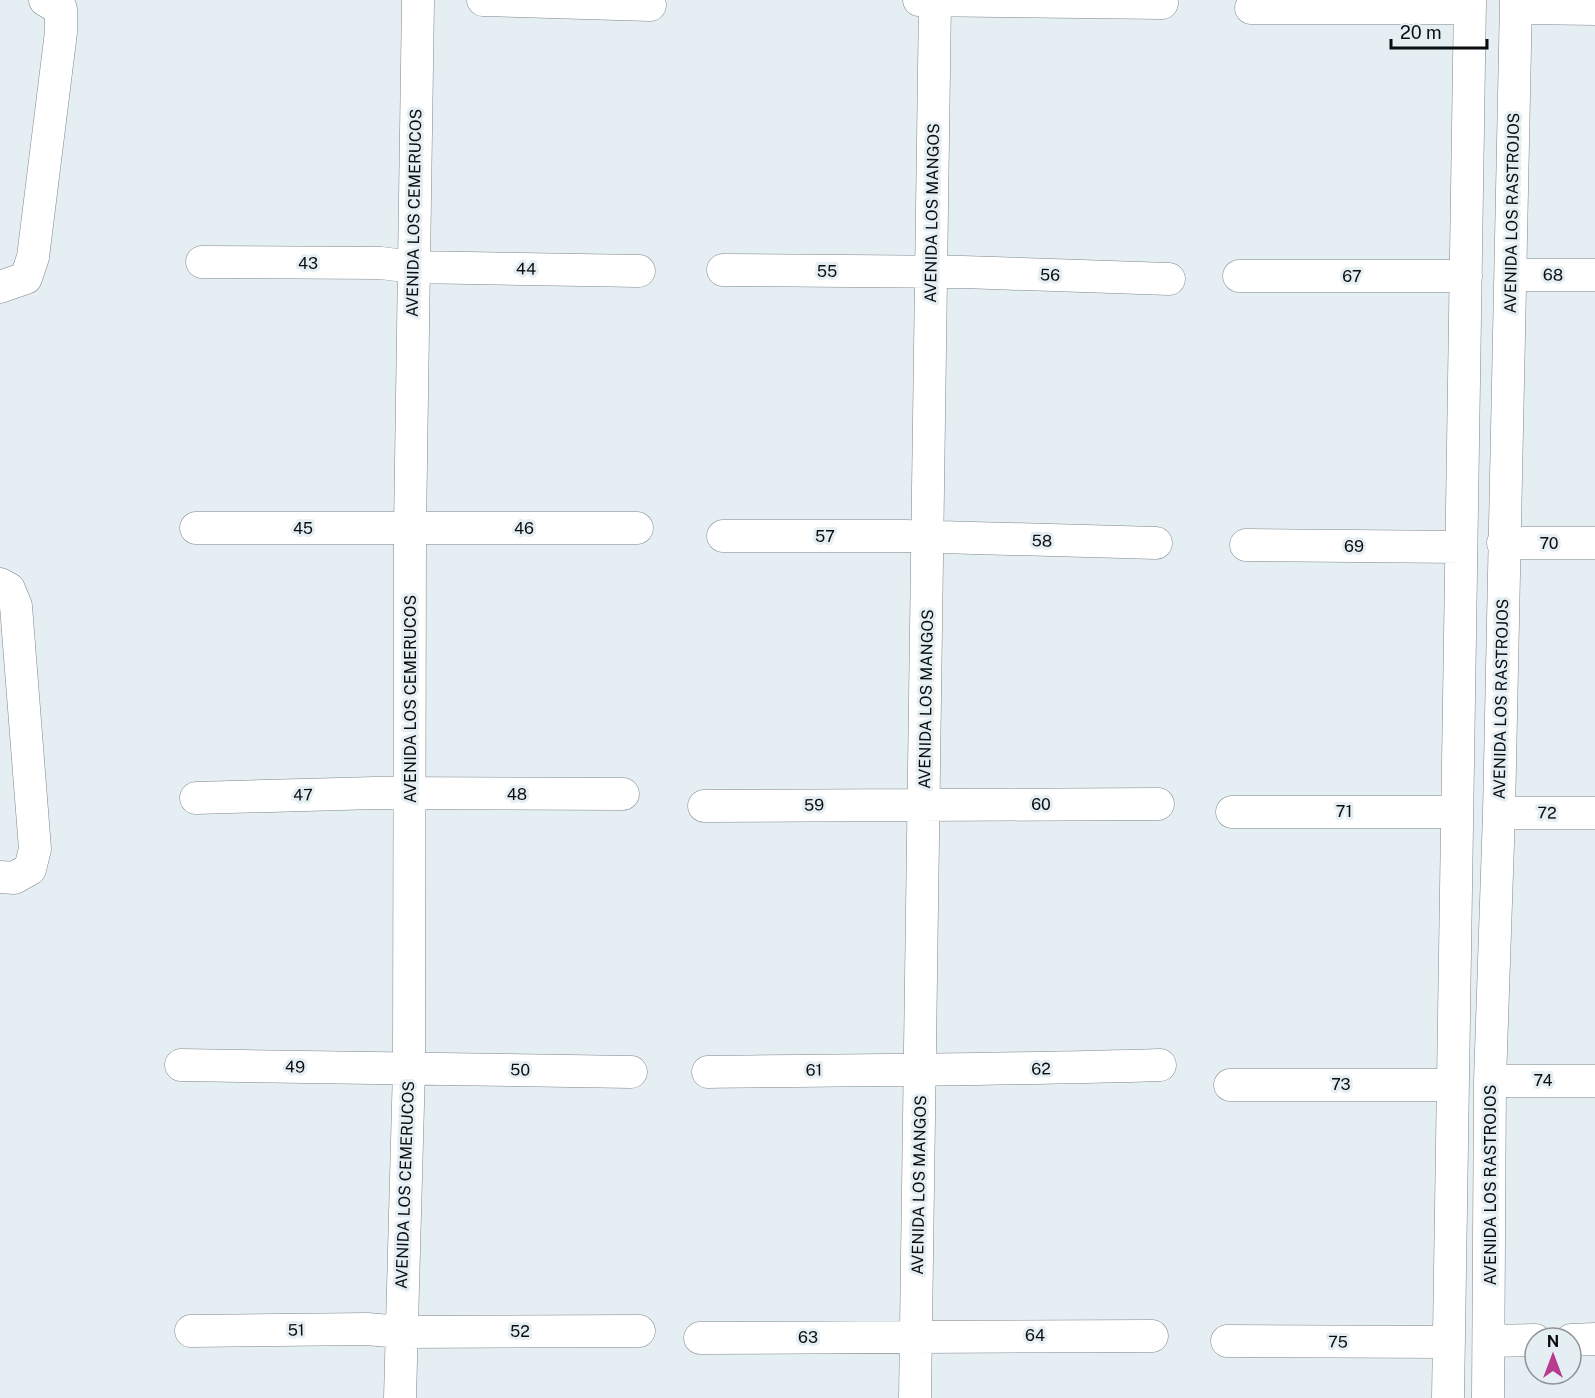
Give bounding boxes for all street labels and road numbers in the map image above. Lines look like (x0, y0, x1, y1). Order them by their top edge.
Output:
street label: AVENIDA LOS CEMERUCOS (403, 109, 425, 317)
street label: AVENIDA LOS RASTROJOS (1501, 112, 1523, 314)
street label: AVENIDA LOS MANGOS (921, 123, 943, 303)
street label: 43 (298, 254, 318, 273)
street label: 44 (516, 259, 536, 279)
street label: 55 (817, 262, 837, 281)
street label: 56 (1040, 265, 1060, 285)
street label: 68 (1543, 265, 1563, 285)
street label: 67 (1342, 267, 1362, 286)
street label: 45 (293, 519, 313, 538)
street label: 46 (514, 519, 534, 538)
street label: 57 (815, 527, 835, 546)
street label: 58 (1032, 531, 1052, 551)
street label: 70 (1539, 534, 1559, 553)
street label: 69 (1344, 537, 1364, 556)
street label: AVENIDA LOS CEMERUCOS (401, 595, 420, 803)
street label: AVENIDA LOS RASTROJOS (1490, 598, 1512, 800)
street label: AVENIDA LOS MANGOS (915, 609, 937, 789)
street label: 47 (293, 785, 313, 805)
street label: 48 (507, 785, 527, 804)
street label: 59 (804, 795, 824, 815)
street label: 60 (1031, 795, 1051, 814)
street label: 71 (1336, 802, 1352, 821)
street label: 72 (1537, 803, 1557, 823)
street label: 49 (285, 1057, 305, 1077)
street label: 62 (1031, 1059, 1051, 1079)
street label: 50 (510, 1060, 530, 1080)
street label: 61 (806, 1060, 822, 1080)
street label: 74 (1533, 1071, 1553, 1090)
street label: 73 (1331, 1075, 1351, 1094)
street label: AVENIDA LOS CEMERUCOS (392, 1081, 418, 1289)
street label: AVENIDA LOS RASTROJOS (1481, 1085, 1500, 1285)
street label: AVENIDA LOS MANGOS (908, 1095, 930, 1275)
street label: 51 (287, 1320, 305, 1340)
street label: 52 (510, 1322, 530, 1341)
street label: 64 (1025, 1326, 1045, 1345)
street label: 63 (798, 1328, 818, 1347)
street label: 75 (1328, 1332, 1348, 1352)

